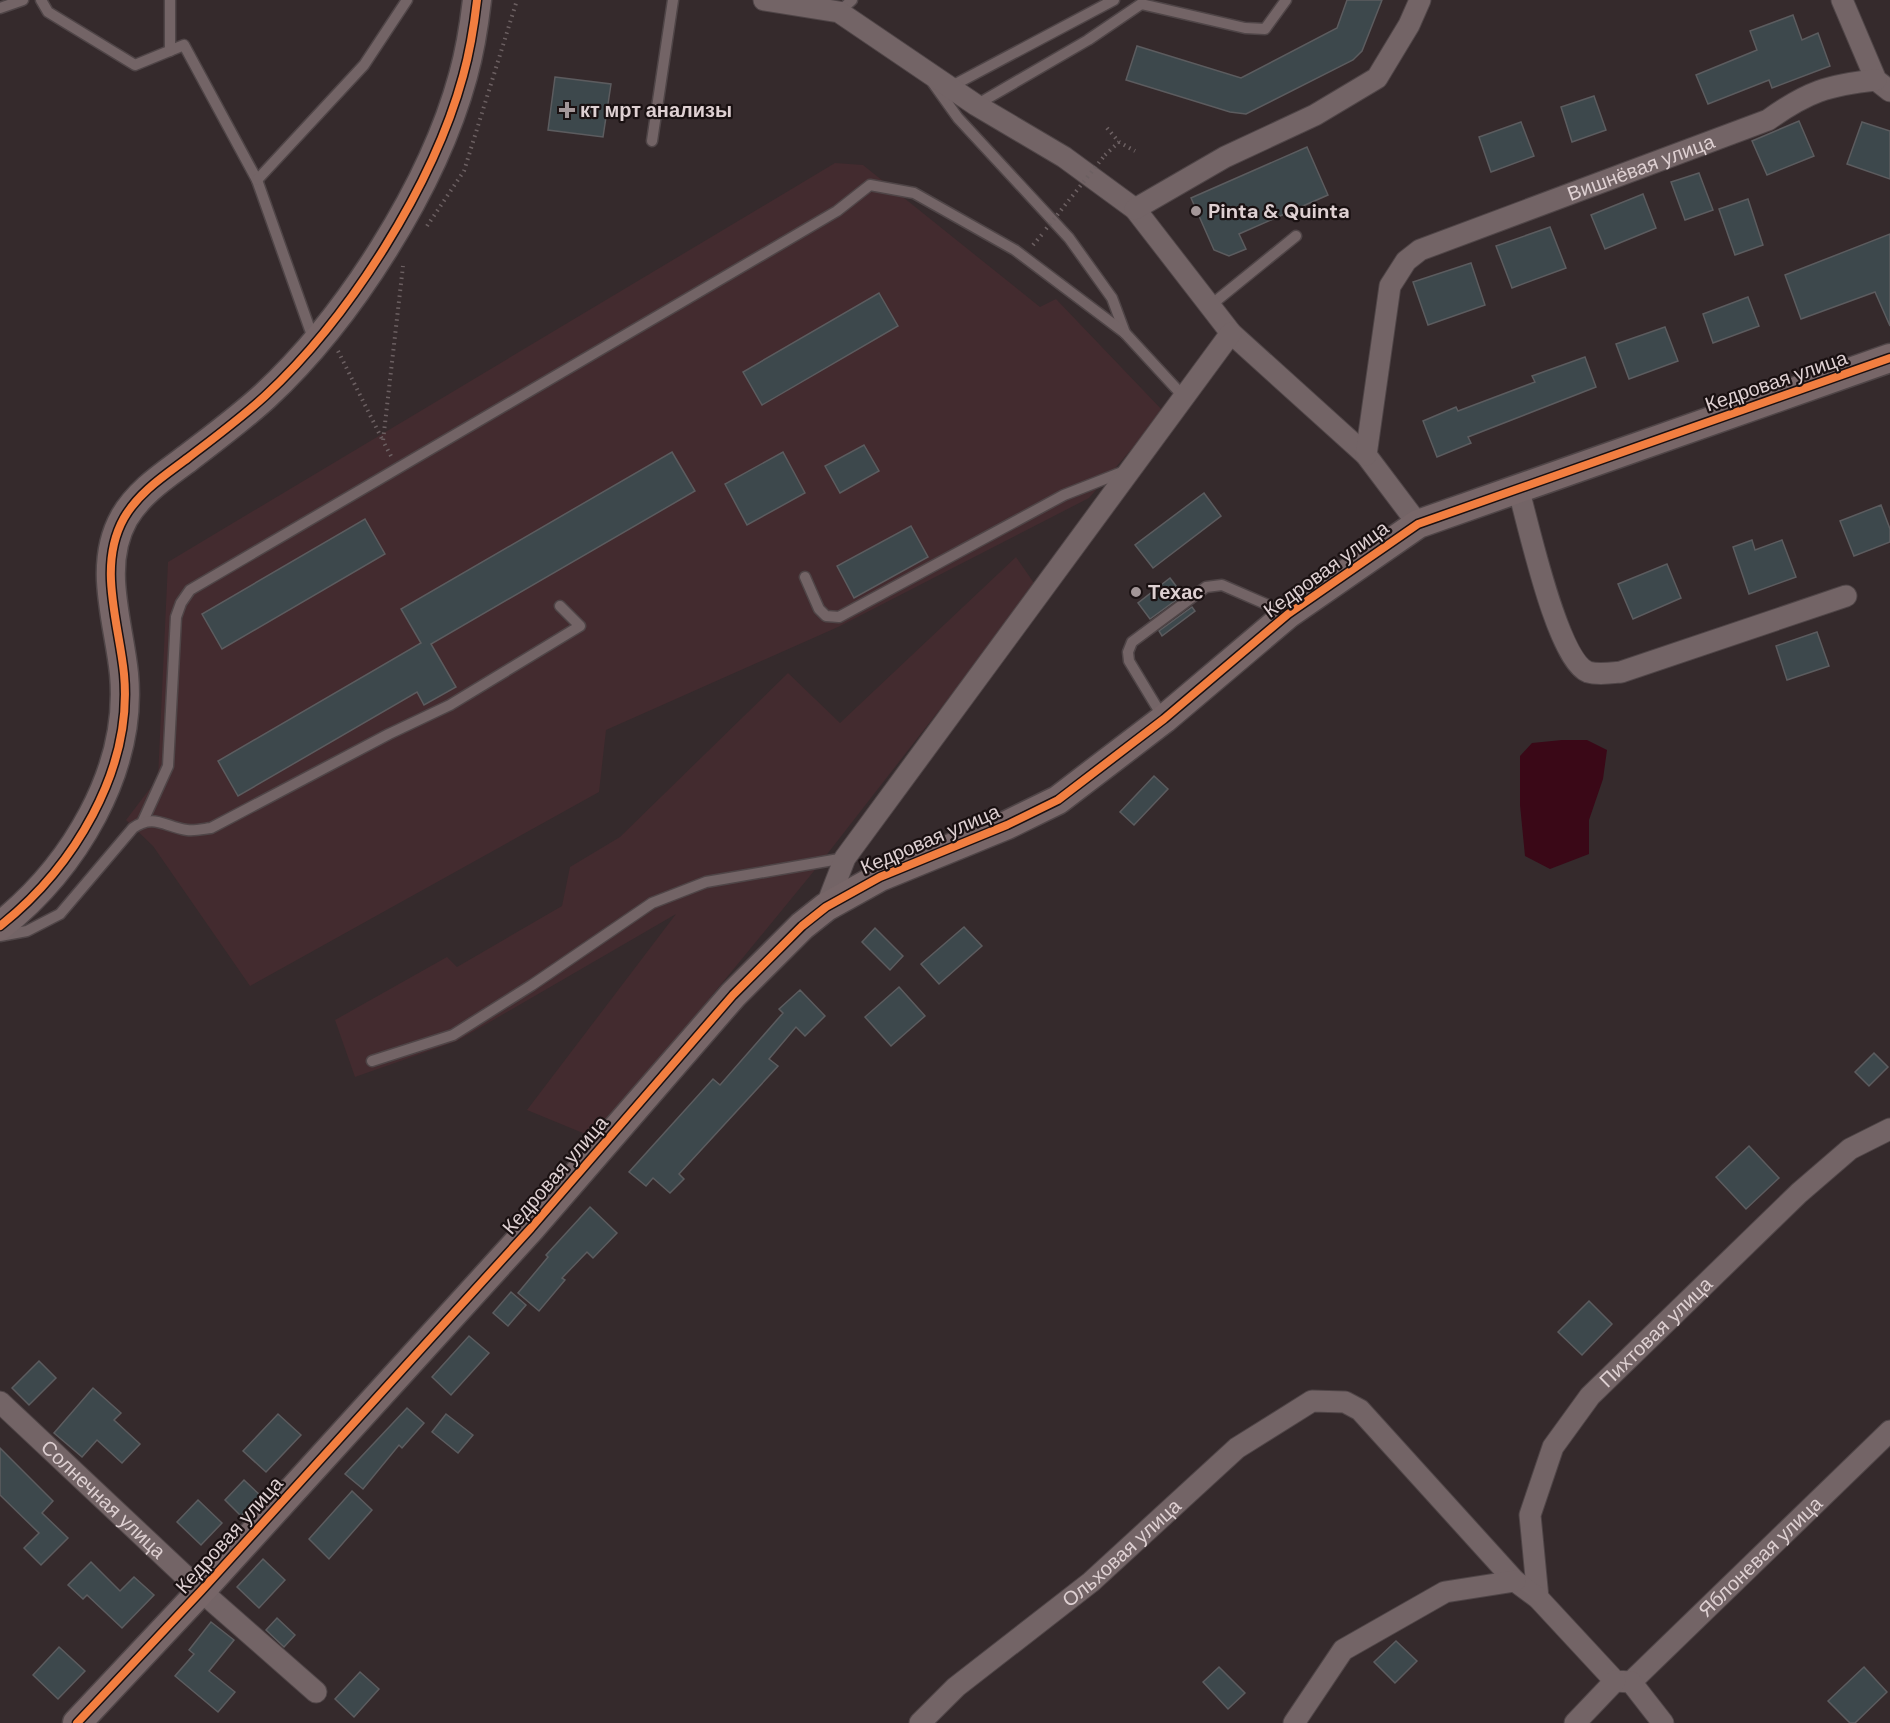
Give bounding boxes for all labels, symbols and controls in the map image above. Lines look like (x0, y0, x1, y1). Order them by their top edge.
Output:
place label: кт мрт анализы (580, 97, 732, 123)
marker: кт мрт анализы (558, 101, 576, 119)
street label: Вишнёвая улица (1564, 128, 1719, 207)
place label: Pinta & Quinta (1208, 198, 1350, 224)
marker: Pinta & Quinta (1189, 204, 1203, 218)
street label: Кедровая улица (1701, 344, 1851, 418)
street label: Кедровая улица (1258, 514, 1395, 623)
place label: Техас (1148, 579, 1203, 605)
marker: Техас (1129, 585, 1143, 599)
street label: Кедровая улица (856, 798, 1004, 880)
street label: Кедровая улица (496, 1110, 614, 1240)
street label: Пихтовая улица (1594, 1270, 1719, 1393)
street label: Солнечная улица (36, 1434, 172, 1565)
street label: Кедровая улица (170, 1470, 289, 1599)
street label: Яблоневая улица (1693, 1490, 1828, 1623)
street label: Ольховая улица (1057, 1492, 1187, 1613)

